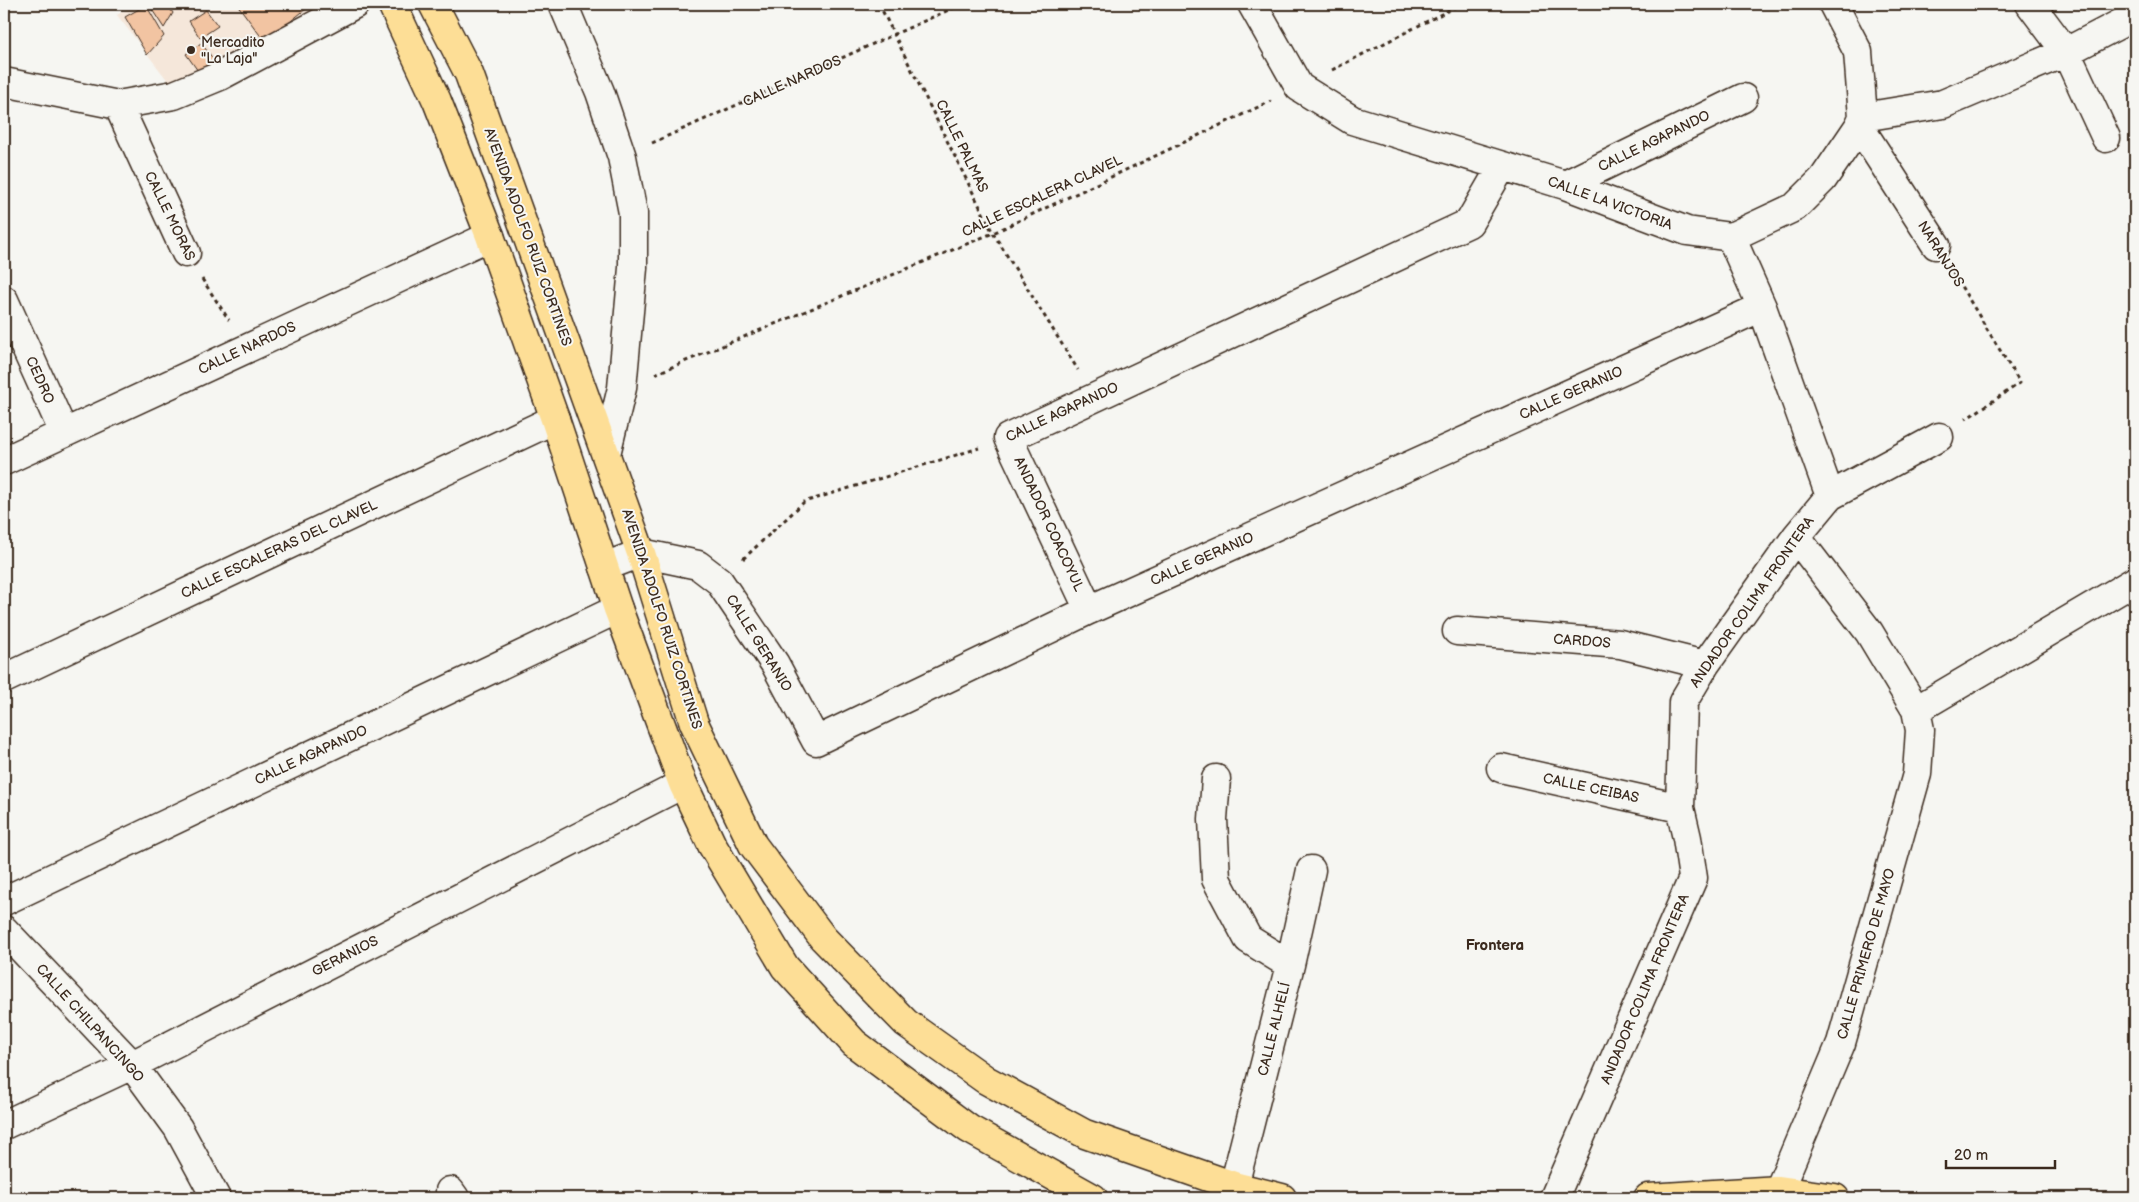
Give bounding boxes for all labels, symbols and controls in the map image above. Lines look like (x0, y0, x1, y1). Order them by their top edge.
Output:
place label: Mercadito "La Laja" (201, 34, 265, 67)
marker: Mercadito "La Laja" (185, 44, 197, 56)
street label: CALLE NARDOS (740, 52, 844, 110)
street label: CALLE PALMAS (932, 97, 992, 195)
street label: CALLE AGAPANDO (1595, 106, 1713, 175)
street label: AVENIDA ADOLFO RUIZ CORTINES (481, 126, 575, 348)
street label: CALLE ESCALERA CLAVEL (959, 151, 1125, 241)
street label: CALLE MORAS (141, 169, 199, 263)
street label: CALLE LA VICTORIA (1545, 173, 1675, 234)
street label: NARANJOS (1914, 218, 1968, 290)
street label: CALLE NARDOS (195, 318, 299, 378)
street label: CEDRO (22, 354, 58, 407)
street label: CALLE GERANIO (1517, 362, 1626, 423)
street label: CALLE AGAPANDO (1003, 378, 1121, 446)
street label: ANDADOR COACOYUL (1010, 454, 1088, 594)
street label: CALLE ESCALERAS DEL CLAVEL (178, 496, 380, 602)
street label: AVENIDA ADOLFO RUIZ CORTINES (618, 507, 706, 731)
street label: ANDADOR COLIMA FRONTERA (1686, 513, 1818, 691)
street label: CALLE GERANIO (1148, 528, 1257, 589)
street label: CALLE GERANIO (722, 591, 796, 695)
street label: CARDOS (1553, 631, 1611, 651)
street label: CALLE AGAPANDO (252, 721, 370, 789)
street label: CALLE CEIBAS (1541, 770, 1641, 806)
street label: CALLE PRIMERO DE MAYO (1833, 866, 1899, 1041)
street label: ANDADOR COLIMA FRONTERA (1597, 891, 1693, 1087)
street label: GERANIOS (309, 932, 381, 980)
district label: Frontera (1466, 936, 1524, 955)
street label: CALLE CHILPANCINGO (32, 960, 148, 1086)
street label: CALLE ALHELÍ (1253, 980, 1294, 1078)
scale bar (1946, 1137, 2055, 1169)
text: 20 m (1954, 1146, 1988, 1165)

